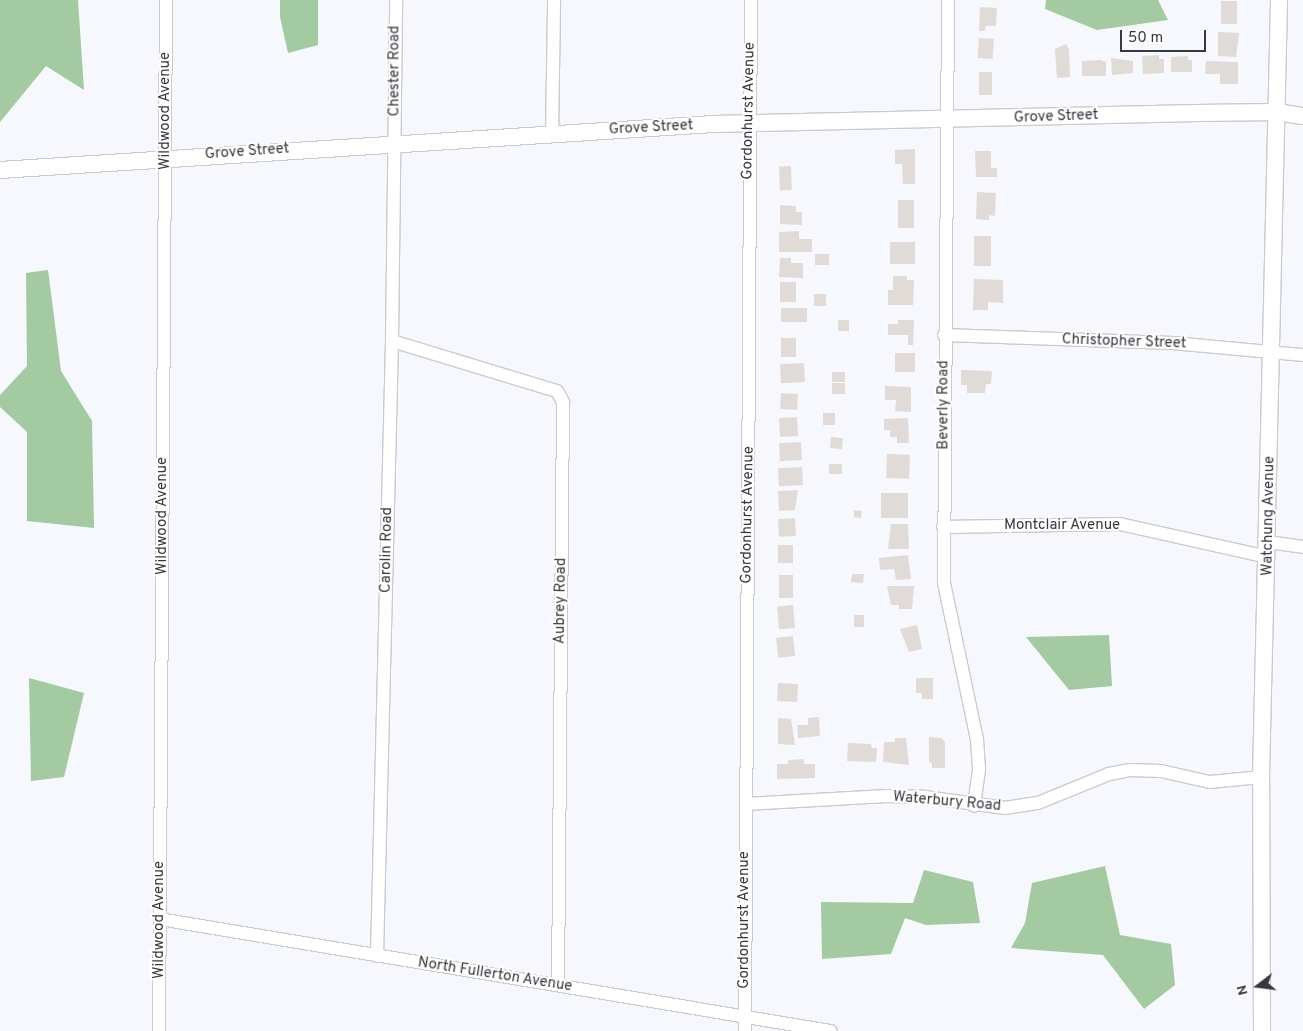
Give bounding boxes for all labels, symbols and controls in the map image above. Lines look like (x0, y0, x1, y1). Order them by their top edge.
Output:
scale bar (1123, 20, 1209, 52)
street label: Chester Road (386, 25, 404, 117)
text: 50 m (1128, 29, 1163, 48)
street label: Gordonhurst Avenue (739, 42, 759, 180)
street label: Wildwood Avenue (157, 52, 175, 170)
street label: Grove Street (1013, 107, 1099, 127)
street label: Grove Street (608, 117, 694, 139)
street label: Grove Street (204, 140, 290, 164)
street label: Christopher Street (1061, 331, 1187, 353)
street label: Beverly Road (935, 360, 953, 450)
street label: Gordonhurst Avenue (738, 446, 758, 584)
street label: Watchung Avenue (1259, 456, 1279, 576)
street label: Wildwood Avenue (154, 457, 172, 575)
street label: Carolin Road (377, 507, 397, 593)
street label: Montclair Avenue (1004, 517, 1120, 535)
street label: Aubrey Road (551, 558, 571, 644)
street label: Waterbury Road (892, 788, 1002, 816)
street label: Gordonhurst Avenue (736, 851, 754, 989)
street label: Wildwood Avenue (151, 861, 169, 979)
street label: North Fullerton Avenue (416, 954, 574, 996)
north arrow (1233, 961, 1283, 1011)
text: N (1234, 983, 1253, 997)

